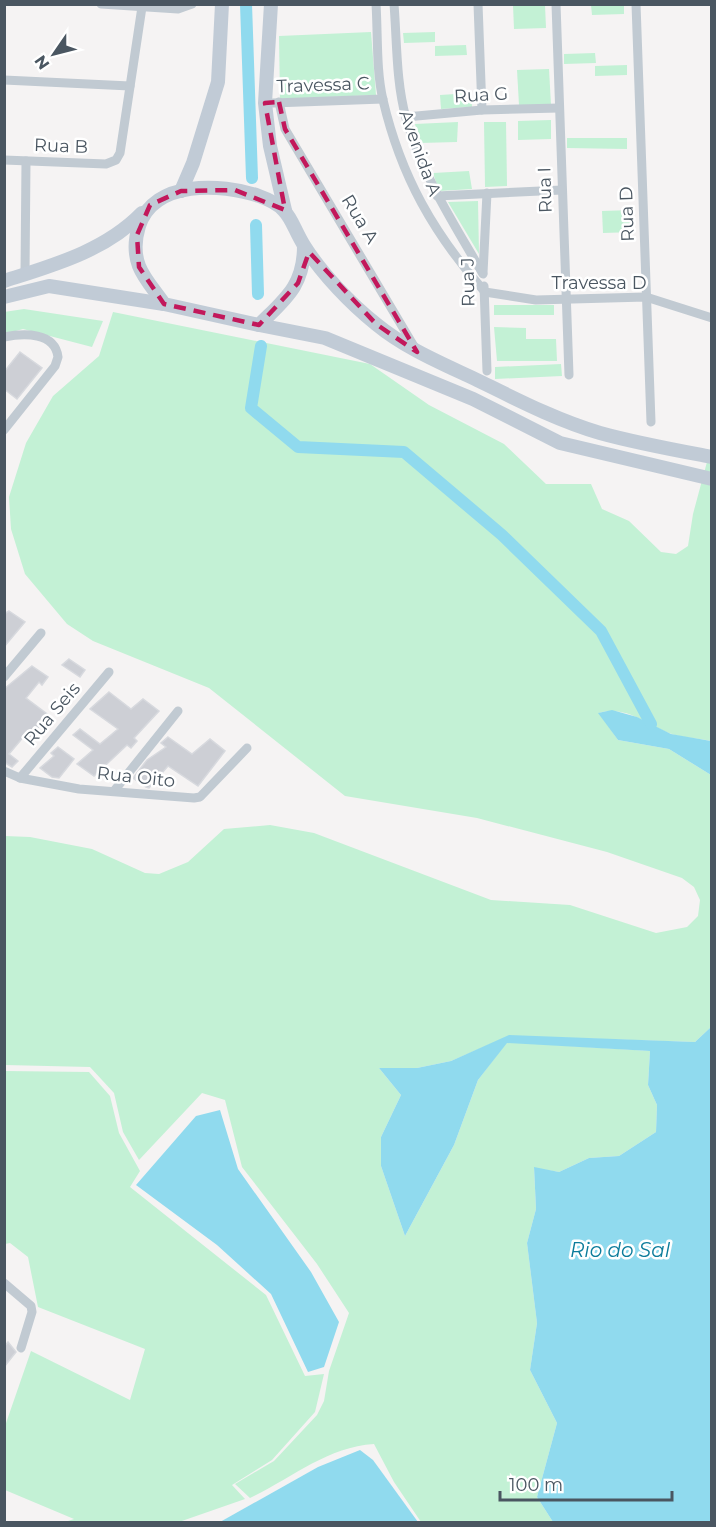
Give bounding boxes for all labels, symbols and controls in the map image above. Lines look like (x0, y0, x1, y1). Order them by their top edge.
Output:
north arrow (24, 24, 84, 84)
text: N (31, 52, 54, 73)
street label: Travessa C (276, 72, 370, 98)
street label: Rua G (453, 83, 509, 107)
street label: Avenida A (394, 107, 446, 199)
street label: Rua B (34, 134, 88, 158)
street label: Rua I (533, 167, 557, 213)
street label: Rua D (615, 186, 639, 242)
street label: Rua A (337, 190, 383, 248)
street label: Rua J (457, 257, 479, 307)
street label: Travessa D (551, 272, 647, 294)
street label: Rua Seis (19, 678, 85, 750)
street label: Rua Oito (96, 762, 176, 792)
water label: Rio do Sal (570, 1238, 671, 1262)
scale bar (500, 1464, 672, 1502)
text: 100 m (509, 1474, 563, 1496)

